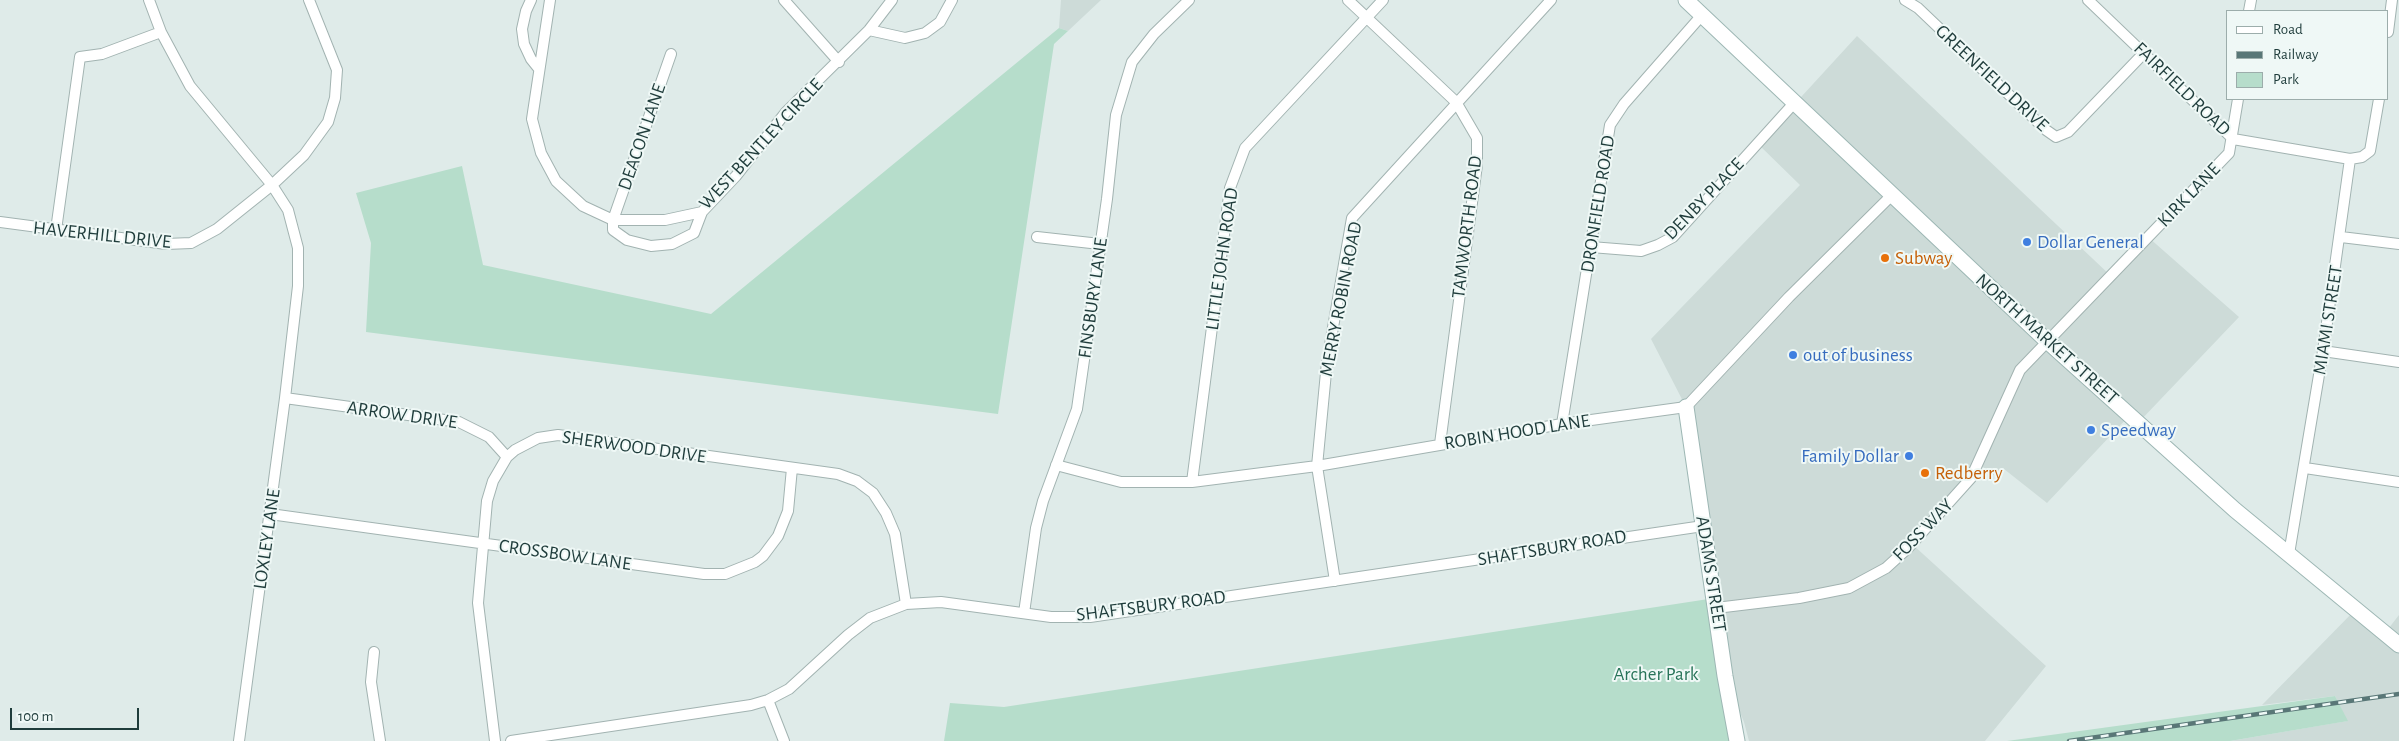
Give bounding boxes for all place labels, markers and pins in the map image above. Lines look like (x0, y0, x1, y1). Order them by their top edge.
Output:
place label: Dollar General (2037, 231, 2144, 253)
marker: Dollar General (2021, 236, 2033, 248)
place label: Subway (1895, 247, 1952, 269)
marker: Subway (1879, 252, 1891, 264)
place label: out of business (1803, 344, 1913, 366)
marker: out of business (1787, 349, 1799, 361)
place label: Speedway (2101, 419, 2176, 441)
marker: Speedway (2085, 424, 2097, 436)
place label: Family Dollar (1801, 445, 1899, 467)
marker: Family Dollar (1903, 450, 1915, 462)
place label: Redberry (1935, 462, 2003, 484)
marker: Redberry (1919, 467, 1931, 479)

